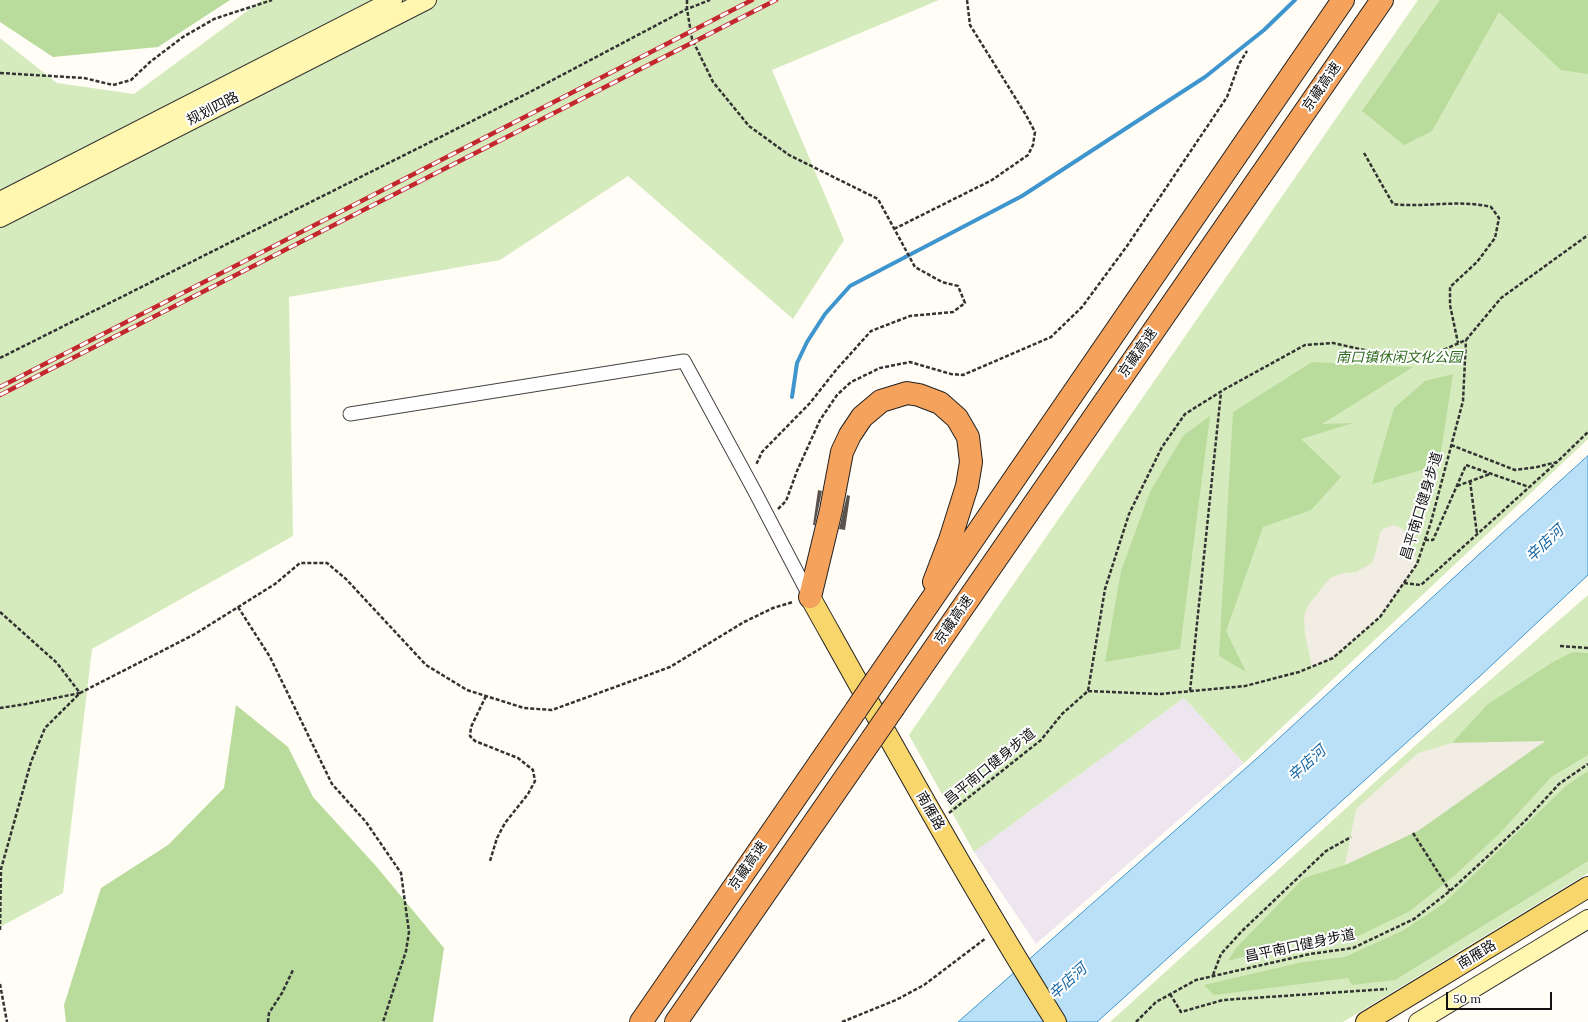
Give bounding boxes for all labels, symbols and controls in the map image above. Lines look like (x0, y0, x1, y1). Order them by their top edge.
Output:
street label: 京藏高速 (1299, 59, 1345, 115)
street label: 规划四路 (184, 89, 242, 129)
street label: 京藏高速 (1115, 325, 1161, 381)
park label: 南口镇休闲文化公园 (1336, 350, 1462, 366)
street label: 昌平南口健身步道 (1398, 450, 1446, 562)
water label: 辛店河 (1522, 522, 1568, 566)
street label: 京藏高速 (931, 592, 977, 648)
street label: 昌平南口健身步道 (941, 725, 1039, 809)
water label: 辛店河 (1284, 742, 1330, 786)
street label: 南雁路 (912, 789, 948, 833)
street label: 京藏高速 (725, 838, 771, 894)
street label: 昌平南口健身步道 (1243, 926, 1357, 966)
street label: 南雁路 (1455, 937, 1499, 973)
water label: 辛店河 (1045, 960, 1091, 1004)
scale bar (1448, 984, 1554, 1010)
text: 50 m (1453, 991, 1481, 1006)

